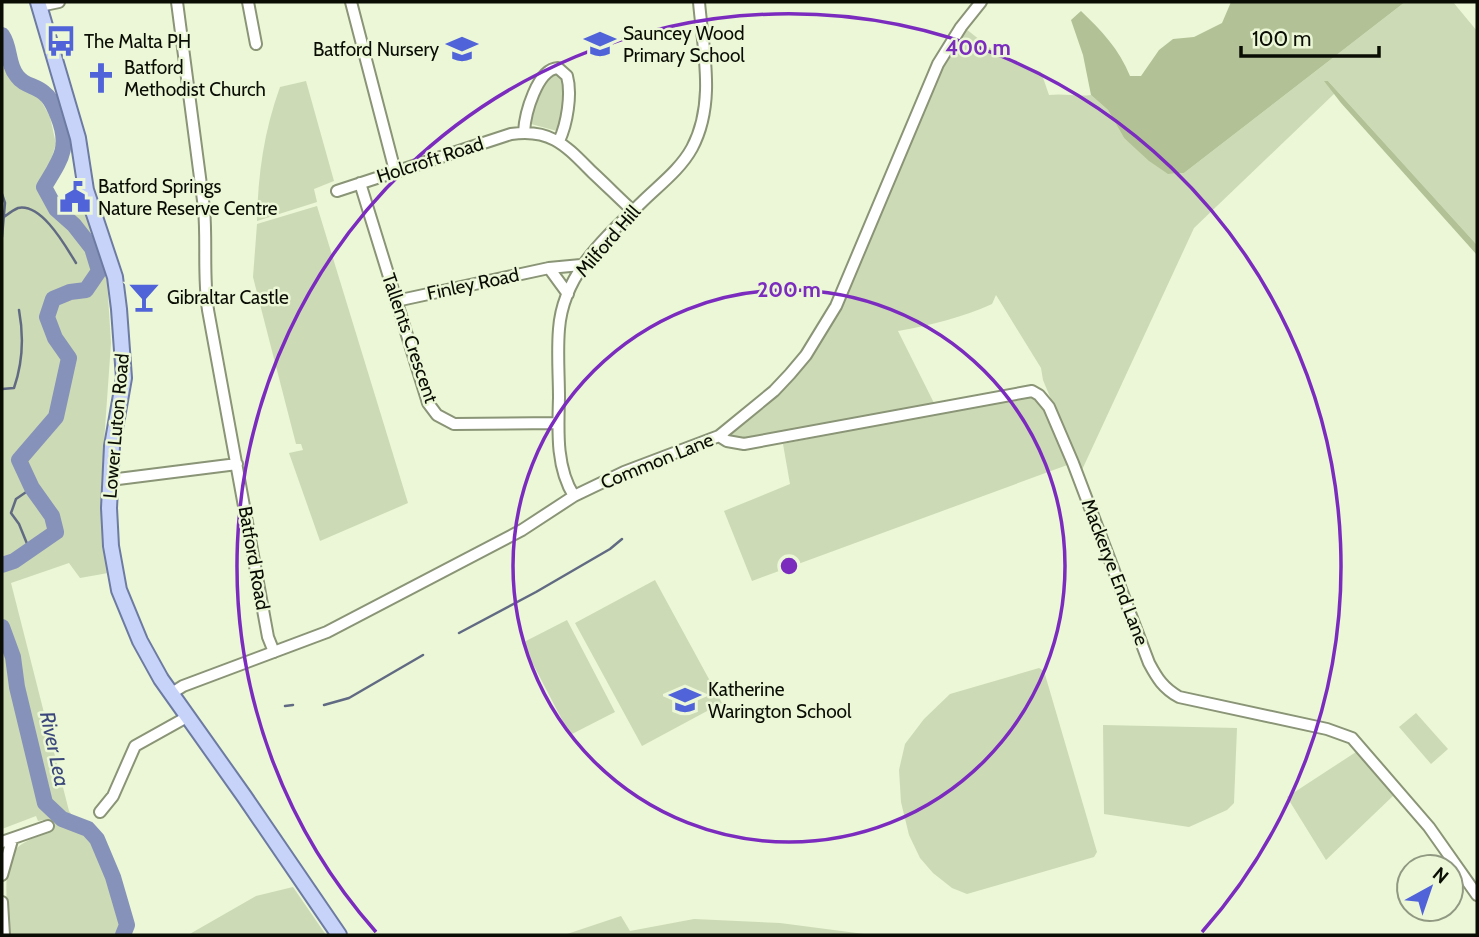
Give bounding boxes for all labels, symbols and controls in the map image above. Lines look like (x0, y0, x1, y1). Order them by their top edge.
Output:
scale bar (1241, 14, 1379, 58)
place label: Sauncey Wood Primary School (623, 22, 745, 67)
bus stop icon: The Malta PH (44, 24, 78, 58)
text: 100 m (1252, 26, 1311, 51)
school or university icon: Sauncey Wood Primary School (583, 27, 617, 61)
place label: The Malta PH (84, 30, 191, 53)
school or university icon: Batford Nursery (445, 32, 479, 66)
text: 400 m (945, 35, 1011, 60)
place label: Batford Nursery (313, 38, 439, 61)
place label: Batford Methodist Church (124, 56, 266, 101)
church icon: Batford Methodist Church (84, 61, 118, 95)
street label: Holcroft Road (374, 132, 486, 188)
place label: Batford Springs Nature Reserve Centre (98, 175, 278, 220)
public building icon: Batford Springs Nature Reserve Centre (58, 180, 92, 214)
street label: Milford Hill (571, 200, 646, 281)
street label: Finley Road (425, 263, 521, 305)
street label: Tallents Crescent (377, 270, 443, 406)
text: 200 m (757, 277, 821, 302)
bar icon: Gibraltar Castle (127, 280, 161, 314)
place label: Gibraltar Castle (167, 286, 289, 309)
street label: Lower Luton Road (98, 352, 134, 500)
street label: Common Lane (597, 428, 717, 494)
street label: Mackerye End Lane (1076, 495, 1154, 649)
street label: Batford Road (234, 504, 274, 612)
centre of rings (777, 554, 801, 578)
place label: Katherine Warington School (708, 678, 852, 723)
school or university icon: Katherine Warington School (668, 683, 702, 717)
water label: River Lea (35, 709, 75, 789)
north arrow (1395, 853, 1465, 923)
text: N (1428, 862, 1453, 888)

